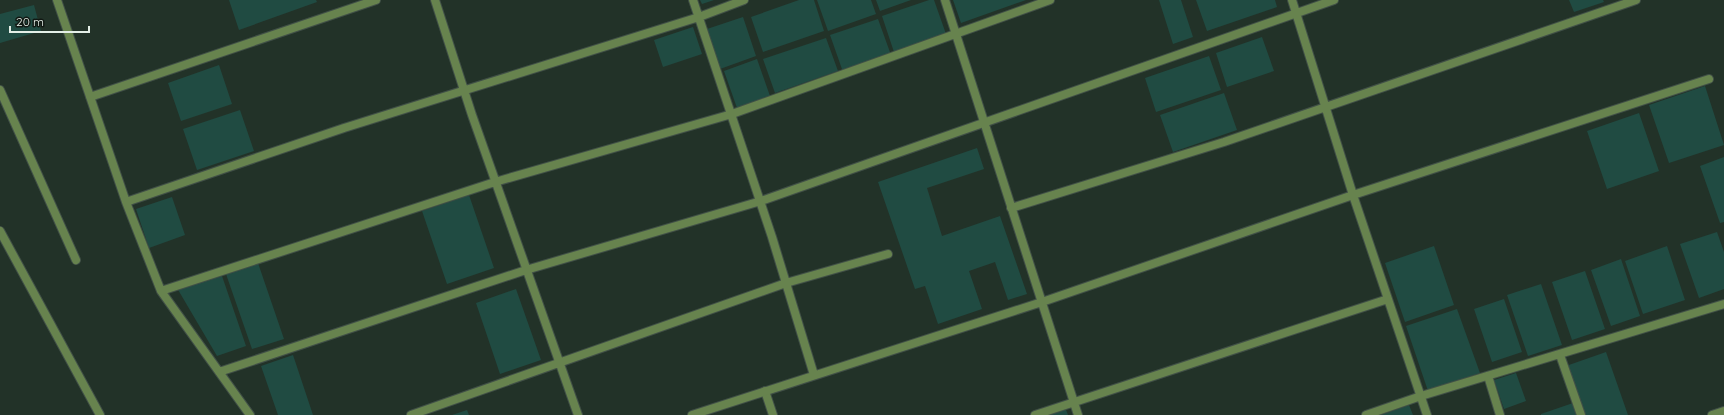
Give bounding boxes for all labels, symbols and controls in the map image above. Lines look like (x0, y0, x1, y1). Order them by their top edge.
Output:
scale bar (10, 8, 89, 34)
text: 20 m (16, 14, 44, 29)

